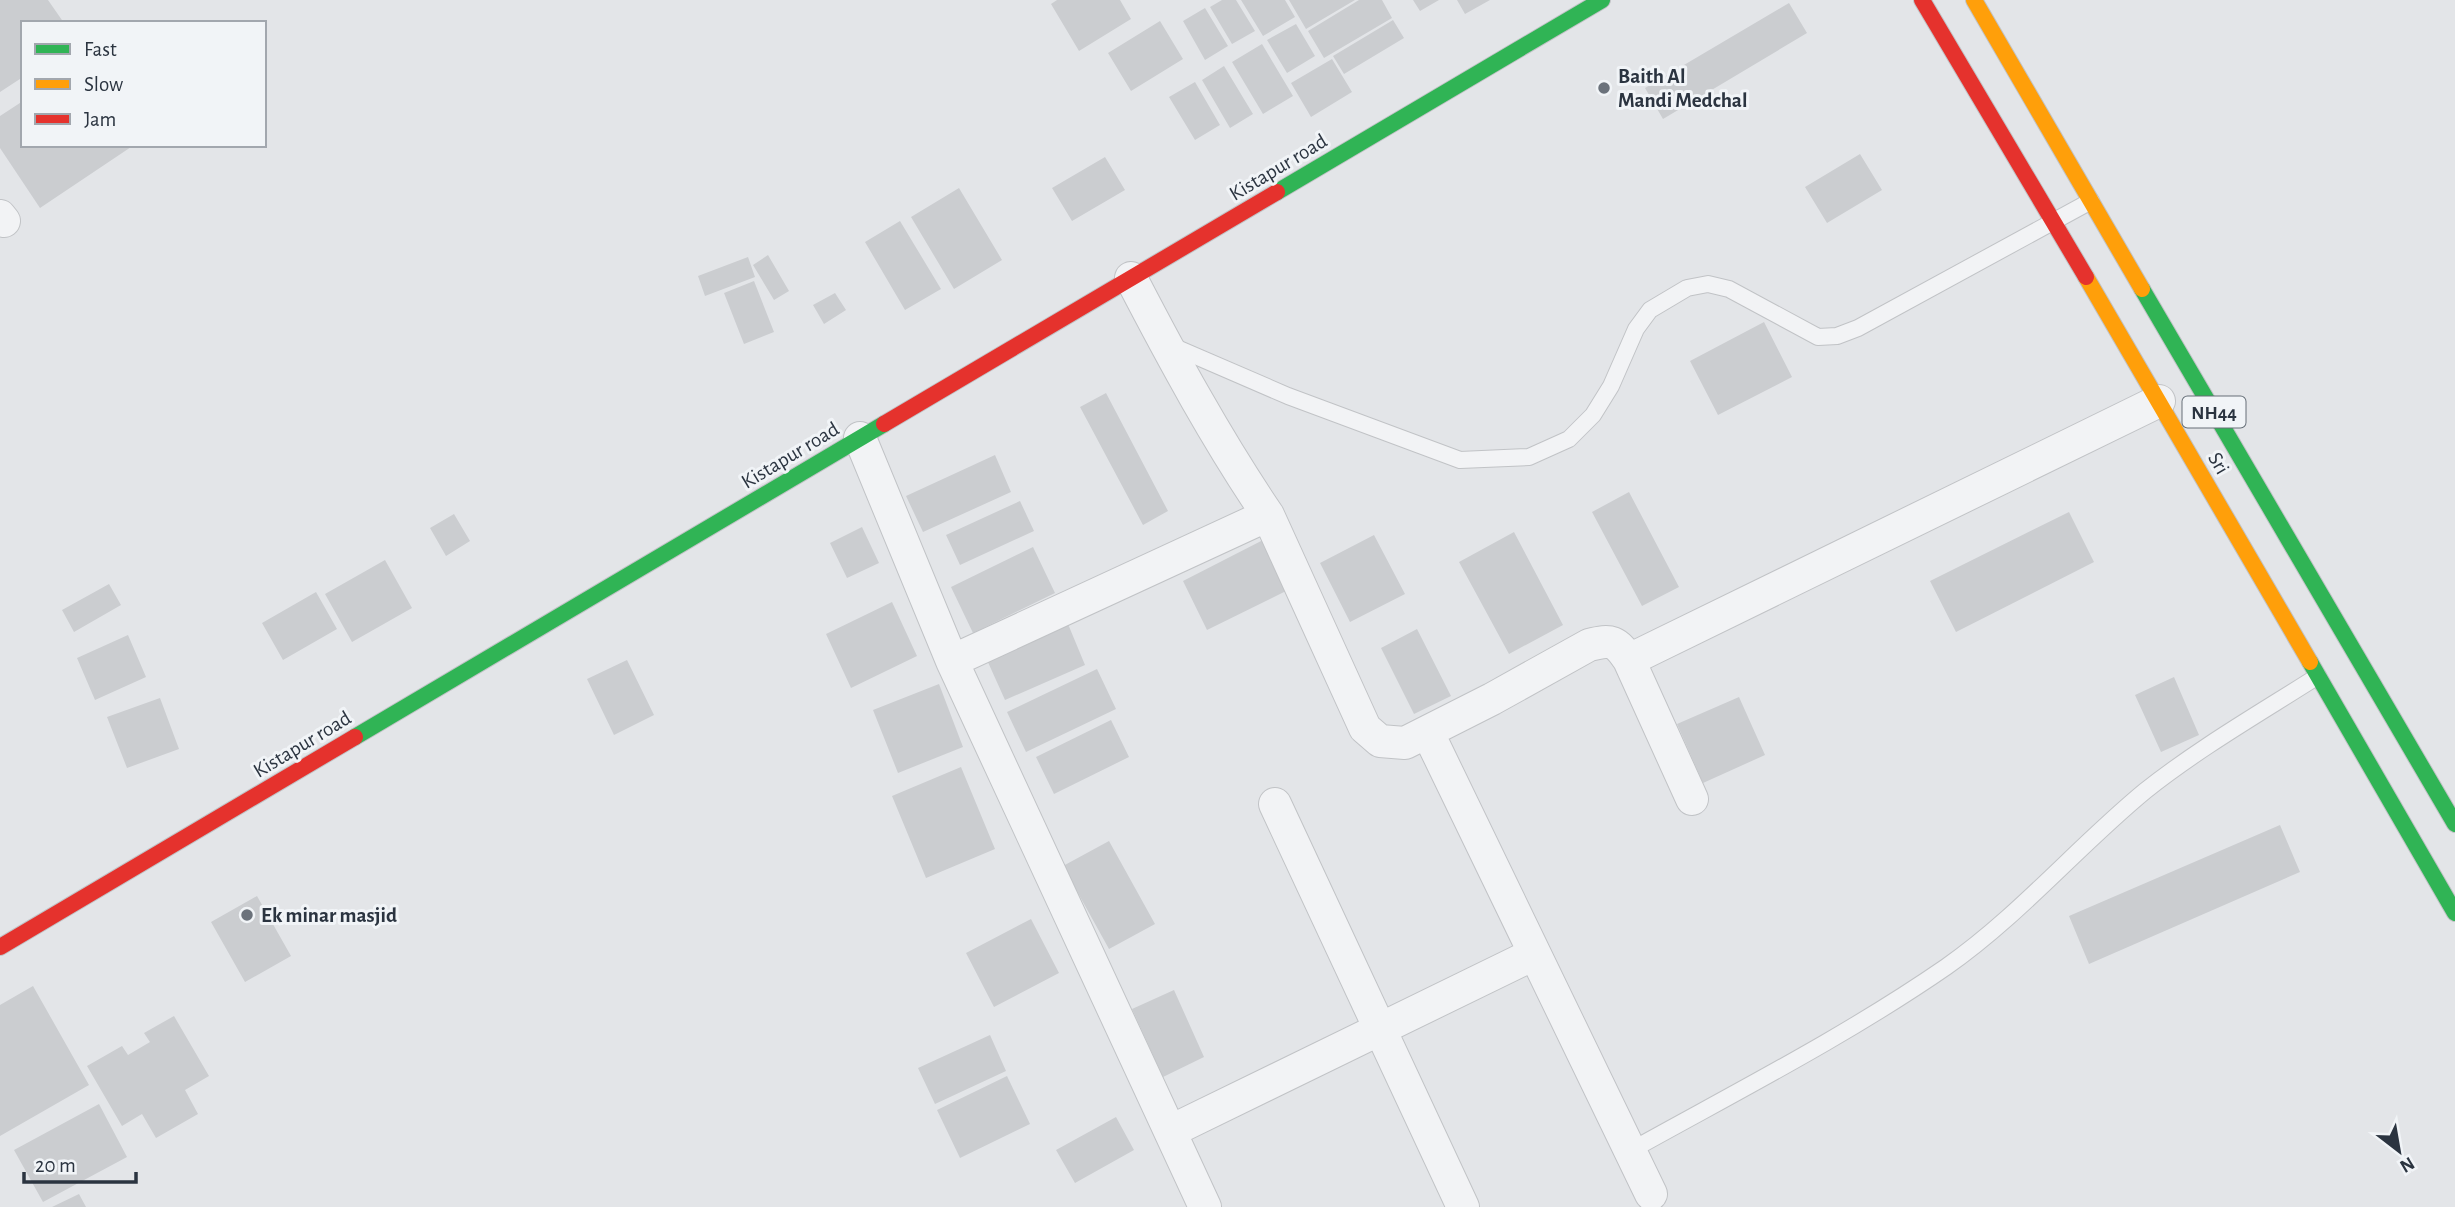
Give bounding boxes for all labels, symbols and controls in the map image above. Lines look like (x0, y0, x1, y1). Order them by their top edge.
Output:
legend (21, 21, 266, 147)
text: Fast (84, 39, 117, 60)
place label: Baith Al Mandi Medchal (1618, 66, 1748, 111)
text: Slow (84, 74, 123, 95)
marker: Baith Al Mandi Medchal (1596, 80, 1612, 96)
text: Jam (84, 109, 116, 130)
street label: Kistapur road (1226, 130, 1331, 205)
road number: NH44 (2182, 396, 2246, 428)
street label: Kistapur road (738, 418, 843, 493)
street label: Sri (2204, 449, 2233, 478)
street label: Kistapur road (250, 707, 355, 782)
place label: Ek minar masjid (261, 905, 397, 926)
marker: Ek minar masjid (239, 907, 255, 923)
north arrow (2364, 1116, 2434, 1186)
scale bar (24, 1140, 136, 1184)
text: N (2396, 1153, 2418, 1176)
text: 20 m (35, 1155, 76, 1176)

